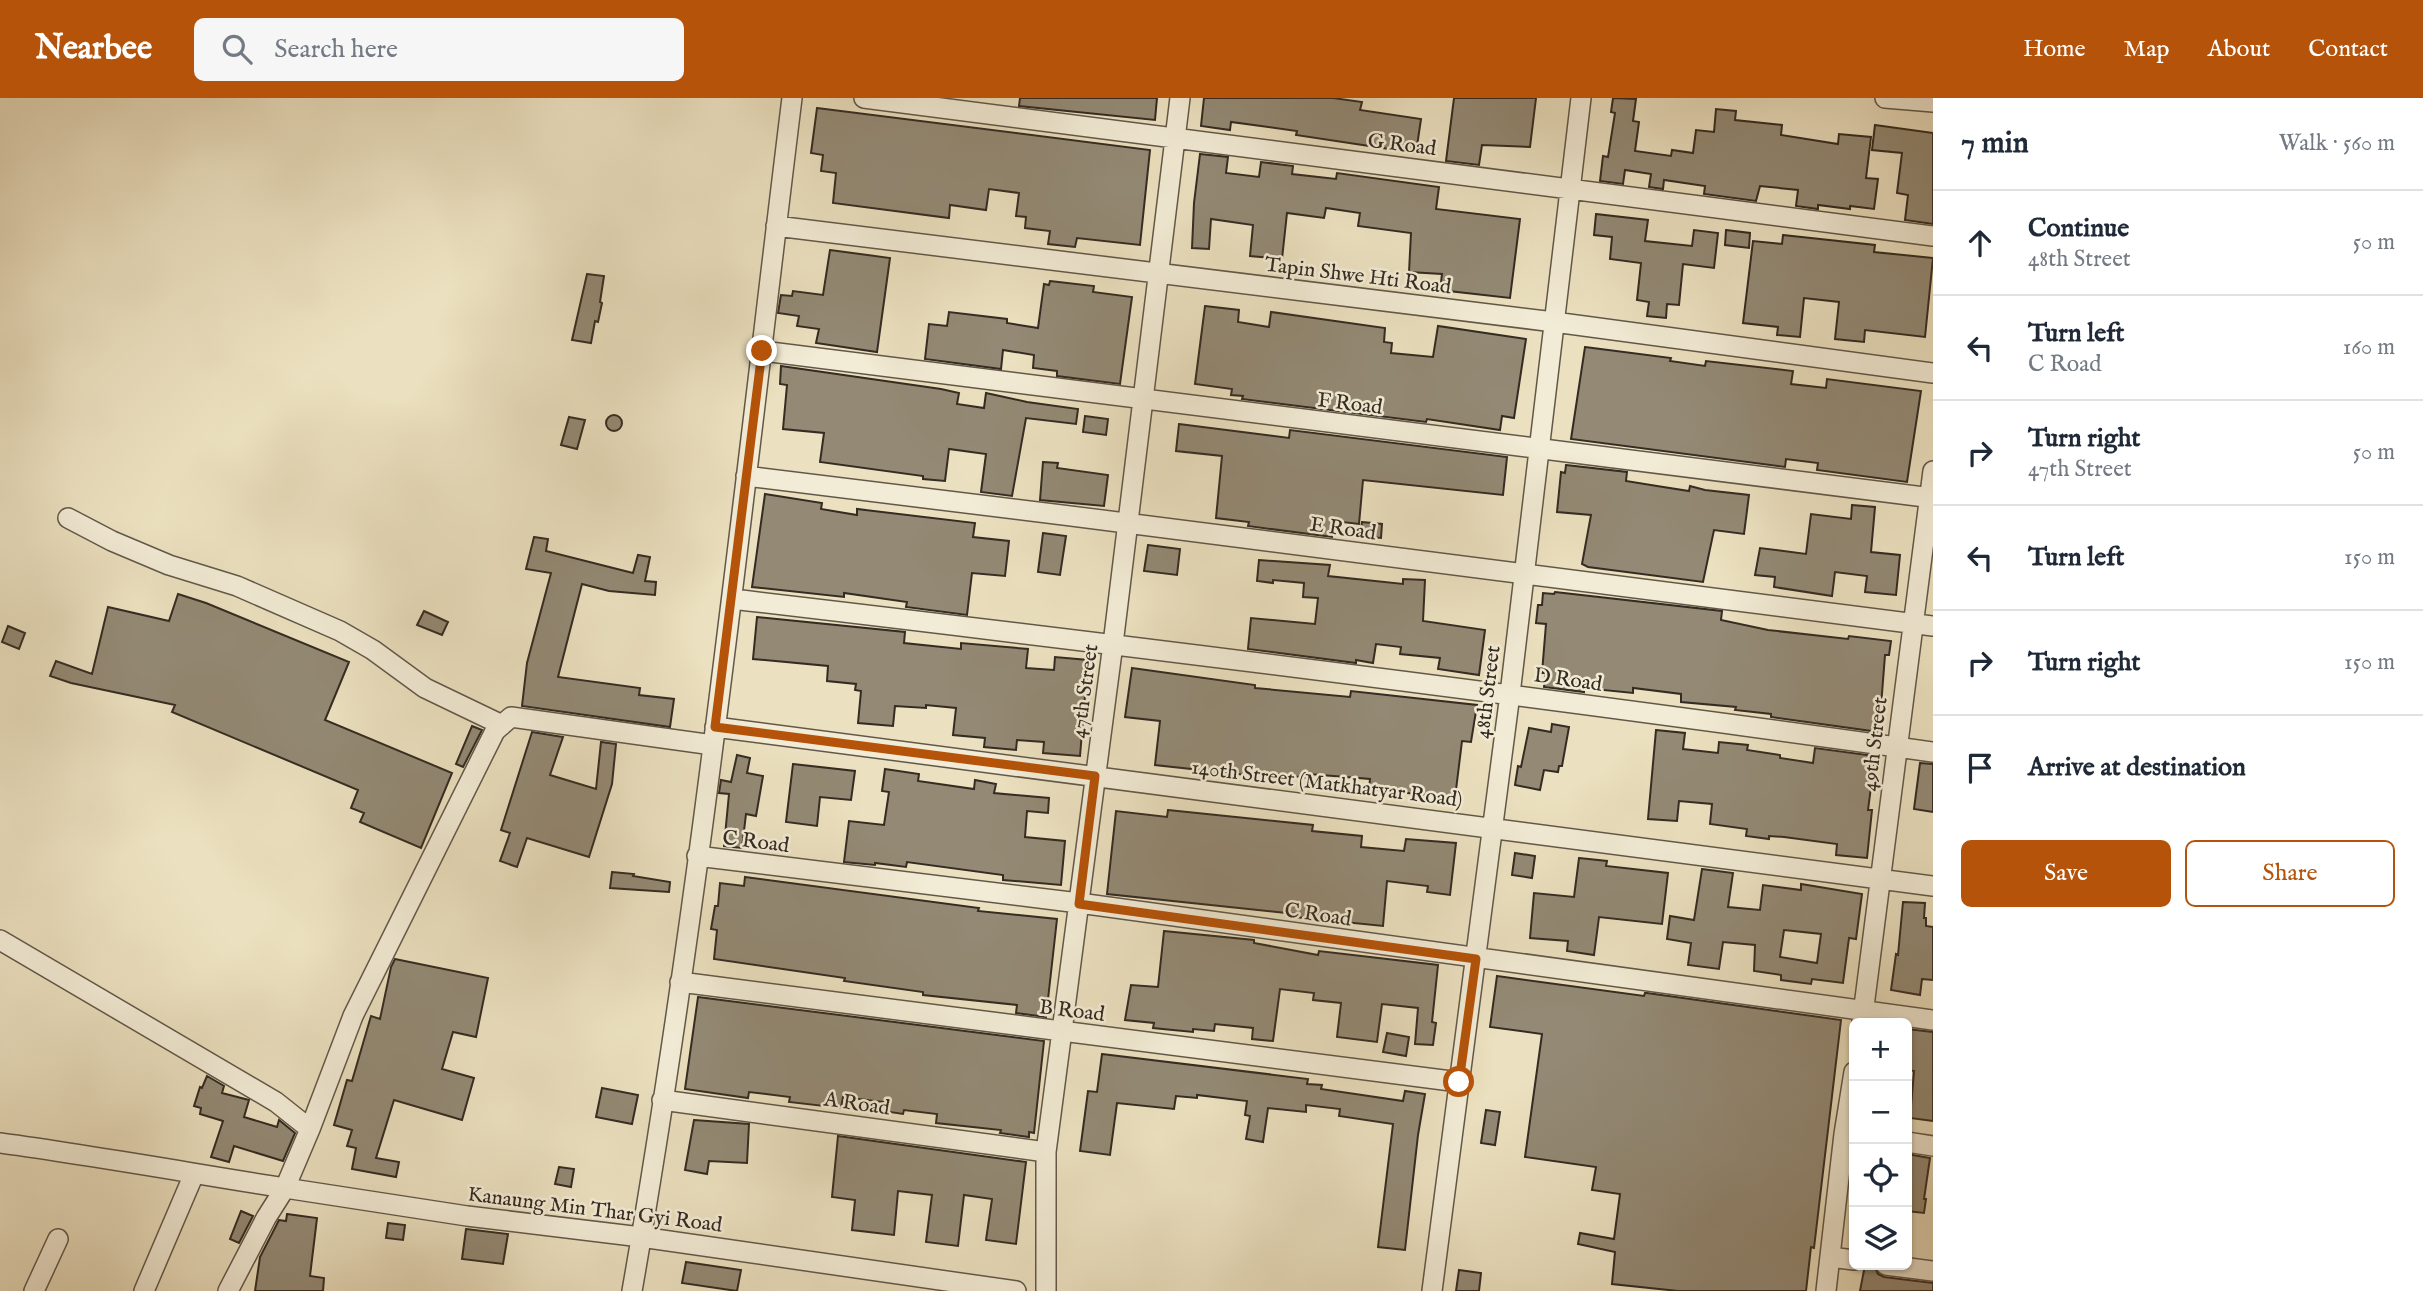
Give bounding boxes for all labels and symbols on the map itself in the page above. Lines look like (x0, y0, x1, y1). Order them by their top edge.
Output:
street label: G Road (1366, 128, 1438, 163)
street label: Tapin Shwe Hti Road (1263, 252, 1453, 301)
route end (746, 335, 777, 366)
street label: F Road (1316, 387, 1385, 422)
street label: E Road (1308, 511, 1378, 548)
street label: 47th Street (1066, 642, 1105, 740)
street label: 48th Street (1469, 644, 1508, 740)
street label: D Road (1532, 662, 1605, 699)
street label: 49th Street (1856, 696, 1895, 793)
street label: 140th Street (Matkhatyar Road) (1190, 754, 1464, 815)
street label: C Road (721, 825, 792, 860)
street label: C Road (1283, 897, 1354, 934)
street label: B Road (1037, 994, 1107, 1029)
route start (1443, 1066, 1474, 1097)
street label: A Road (821, 1086, 892, 1123)
street label: Kanaung Min Thar Gyi Road (466, 1181, 724, 1240)

